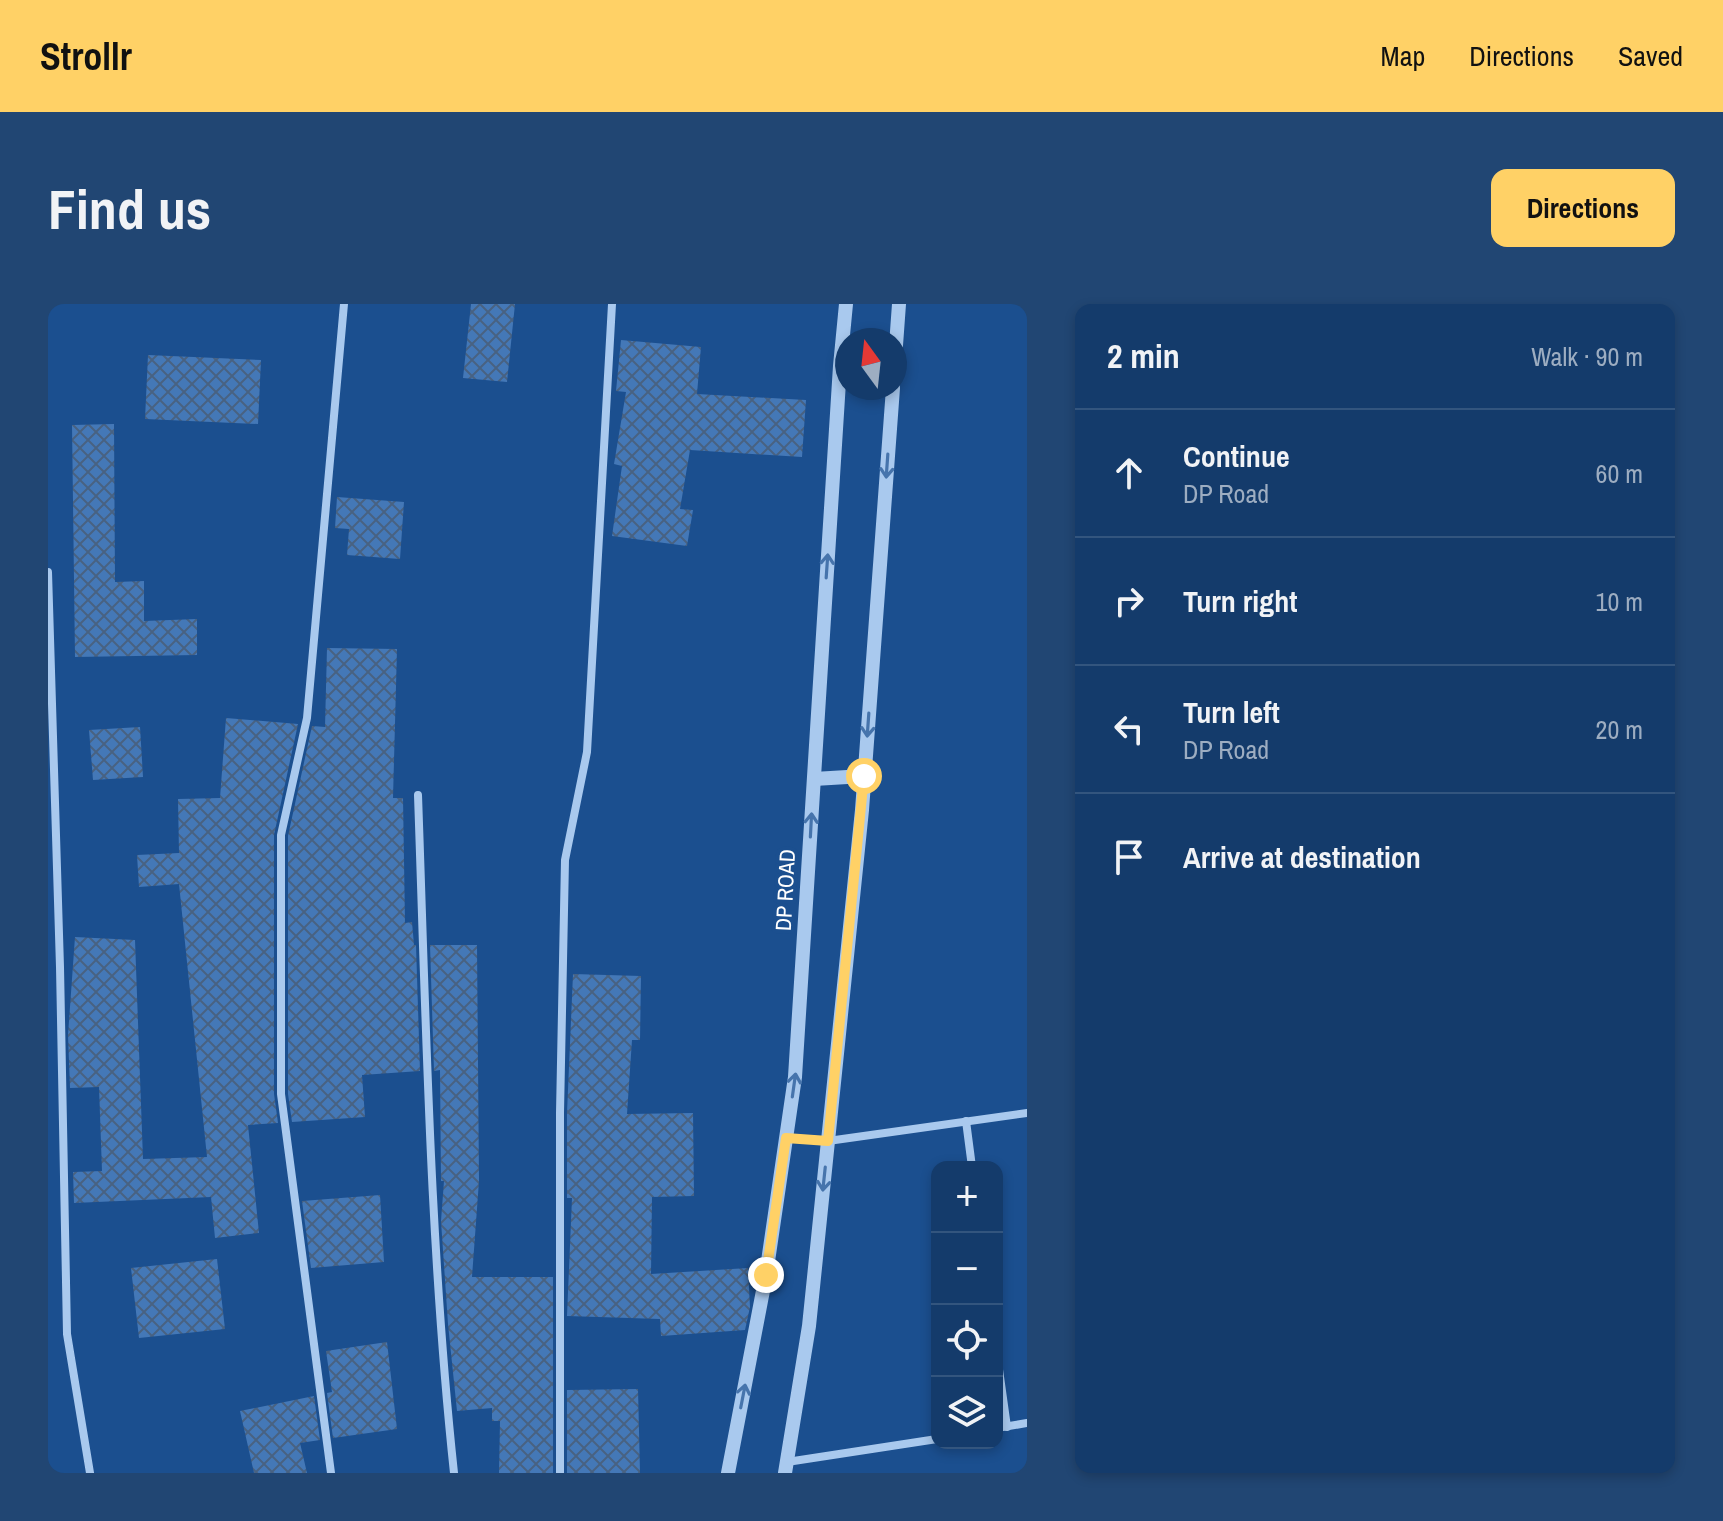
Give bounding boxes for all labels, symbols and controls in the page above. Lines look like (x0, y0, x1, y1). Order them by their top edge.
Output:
text: Strollr (40, 31, 132, 82)
text: Map (1381, 37, 1425, 75)
text: Directions (1469, 37, 1574, 75)
text: Saved (1618, 37, 1683, 75)
button: Directions (1491, 169, 1675, 247)
text: Find us (48, 171, 211, 246)
north arrow (835, 328, 907, 400)
text: 2 min (1107, 333, 1180, 379)
text: Walk · 90 m (1531, 339, 1643, 374)
text: Continue (1183, 436, 1290, 476)
icon: ahead (1107, 451, 1151, 495)
one-way arrow (879, 452, 894, 479)
text: 60 m (1596, 456, 1643, 491)
text: DP Road (1183, 476, 1269, 511)
one-way arrow (820, 553, 835, 580)
icon: right (1107, 579, 1151, 623)
text: Turn right (1183, 581, 1297, 621)
text: 10 m (1596, 584, 1643, 619)
text: Turn left (1183, 692, 1280, 732)
icon: left (1107, 707, 1151, 751)
one-way arrow (860, 711, 875, 738)
text: 20 m (1596, 712, 1643, 747)
text: DP Road (1183, 732, 1269, 767)
route start (846, 758, 882, 794)
one-way arrow (804, 812, 819, 839)
icon: arrive (1107, 835, 1151, 879)
text: Arrive at destination (1183, 837, 1421, 877)
street label: DP ROAD (768, 848, 802, 932)
one-way arrow (787, 1073, 802, 1098)
map controls (931, 1161, 1003, 1449)
button: + (931, 1161, 1003, 1233)
one-way arrow (817, 1165, 832, 1192)
button: − (931, 1233, 1003, 1305)
route end (748, 1257, 784, 1293)
button: locate (931, 1305, 1003, 1377)
button: layers (931, 1377, 1003, 1449)
one-way arrow (736, 1384, 751, 1410)

